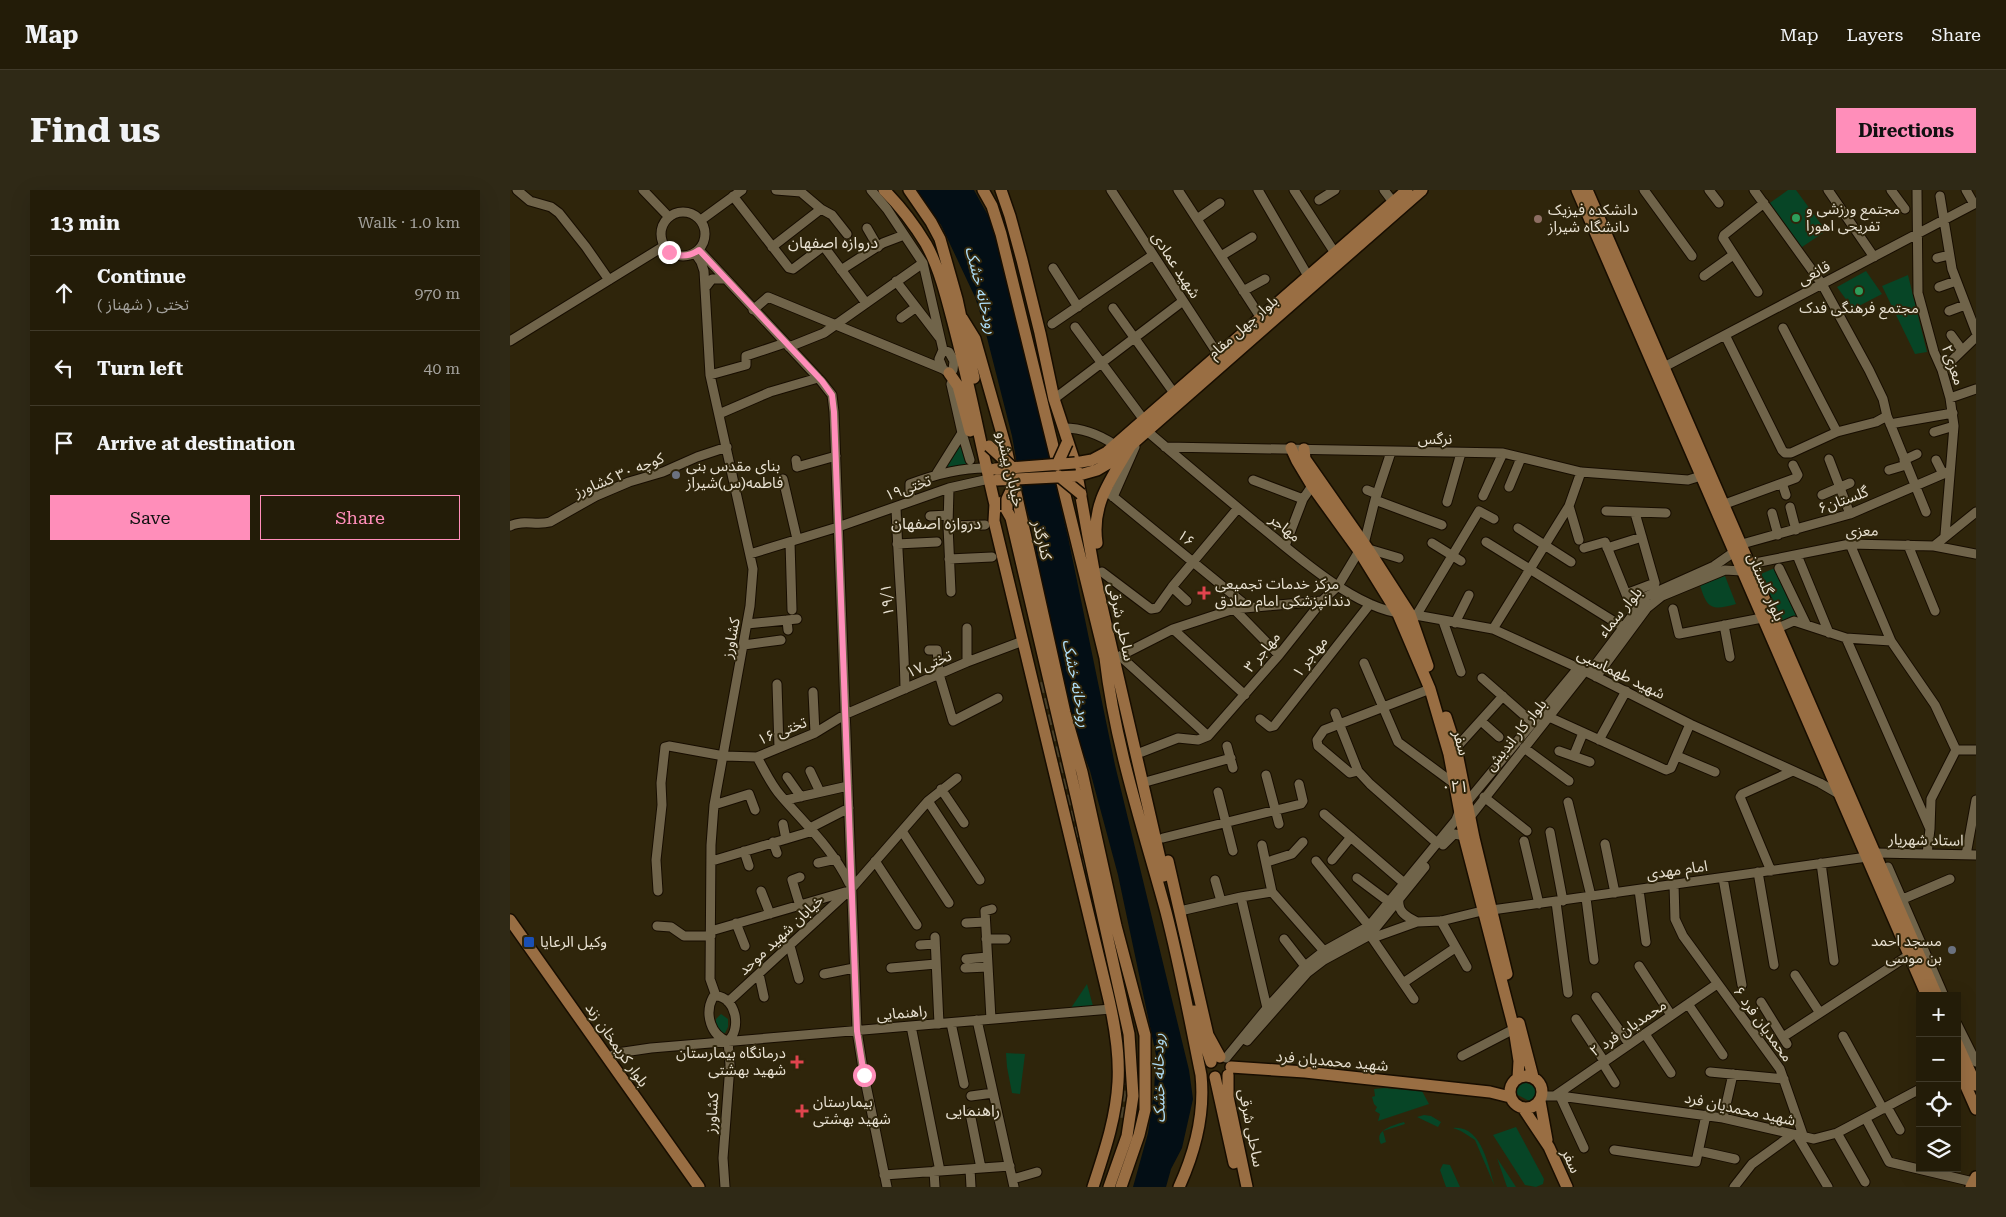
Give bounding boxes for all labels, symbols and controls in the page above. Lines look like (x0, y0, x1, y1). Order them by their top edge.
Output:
text: Map (25, 21, 79, 49)
text: Map (1780, 24, 1819, 45)
text: Layers (1847, 24, 1903, 45)
text: Share (1931, 24, 1981, 45)
button: Directions (1836, 108, 1976, 153)
text: Find us (30, 110, 160, 151)
place label: مجتمع ورزشی و تفریحی اهورا (1806, 200, 1900, 235)
place label: دانشکده فیزیک دانشگاه شیراز (1547, 201, 1638, 236)
text: 13 min (50, 211, 120, 235)
marker: مجتمع ورزشی و تفریحی اهورا (1790, 212, 1802, 224)
text: Walk · 1.0 km (358, 213, 460, 232)
marker: دانشکده فیزیک دانشگاه شیراز (1532, 213, 1544, 225)
street label: شهید عمادی (1148, 228, 1204, 302)
district label: دروازه اصفهان (788, 233, 878, 252)
route end (658, 241, 681, 264)
water label: رودخانه خشک (961, 244, 1002, 336)
street label: قانعی (1795, 257, 1833, 289)
text: Continue (97, 265, 186, 288)
icon: ahead (50, 279, 78, 307)
text: 970 m (414, 284, 460, 303)
marker: مجتمع فرهنگی فدک (1853, 285, 1865, 297)
street label: بلوار چهل مقام (1204, 292, 1283, 364)
text: تختی ( شهناز ) (97, 295, 189, 314)
place label: مجتمع فرهنگی فدک (1799, 299, 1919, 320)
street label: ۲معزی (1938, 342, 1968, 388)
icon: left (50, 354, 78, 382)
text: Turn left (97, 357, 183, 380)
text: 40 m (423, 359, 460, 378)
icon: arrive (50, 429, 78, 457)
street label: خیابان پیشرو (992, 430, 1027, 509)
street label: نرگس (1418, 430, 1452, 448)
text: Arrive at destination (97, 432, 295, 455)
street label: کوچه ۳۰ کشاورز (571, 449, 668, 503)
place label: بنای مقدس بنی فاطمه(س)شیراز (685, 457, 783, 492)
marker: بنای مقدس بنی فاطمه(س)شیراز (670, 469, 682, 481)
street label: تختی۱۹ (882, 471, 934, 505)
street label: گلستان۶ (1815, 482, 1871, 517)
button: Save (50, 495, 250, 540)
button: Share (260, 495, 460, 540)
street label: مهاجر (1265, 509, 1304, 546)
district label: دروازه اصفهان (891, 514, 981, 533)
street label: کنارگذر (1028, 517, 1056, 563)
street label: معزی (1845, 521, 1879, 541)
street label: ۱۶ (1174, 526, 1198, 550)
street label: بلوار گلستان (1744, 550, 1788, 624)
place label: مرکز خدمات تجمیعی دندانپزشکی امام صادق (1215, 575, 1351, 612)
street label: ساحلی شرقی (1104, 581, 1138, 663)
street label: ۱۹/۱ (876, 583, 898, 617)
street label: بلوار سماء (1594, 583, 1646, 641)
marker: مرکز خدمات تجمیعی دندانپزشکی امام صادق (1197, 586, 1211, 600)
street label: کشاورز (718, 615, 744, 661)
street label: ۳ مهاجر (1240, 628, 1284, 676)
street label: ۱ مهاجر (1288, 633, 1332, 681)
water label: رودخانه خشک (1059, 637, 1094, 729)
street label: شهید طهماسبی (1574, 645, 1668, 703)
street label: تختی۱۷ (903, 646, 955, 682)
street label: بلوار کار اندیش (1481, 695, 1551, 775)
street label: تختی ۱۶ (755, 713, 809, 749)
street label: سفر (1449, 728, 1473, 758)
district label: ۰۲۱ (1441, 777, 1469, 796)
street label: استاد شهریار (1887, 830, 1964, 850)
street label: امام مهدی (1645, 857, 1709, 885)
street label: خیابان شهید موحد (735, 891, 827, 979)
place label: مسجد احمد بن موسی (1871, 932, 1942, 967)
place label: وکیل الرعایا (540, 933, 607, 951)
marker: وکیل الرعایا (522, 935, 536, 949)
marker: مسجد احمد بن موسی (1946, 944, 1958, 956)
street label: ۶ محمدیان فرد (1730, 983, 1796, 1065)
map controls (1916, 992, 1961, 1172)
button: + (1916, 992, 1961, 1037)
street label: ۲ محمدیان فرد (1586, 996, 1670, 1060)
street label: بلوار کریمخان زند (581, 1000, 653, 1090)
street label: راهنمایی (876, 1002, 928, 1024)
water label: رودخانه خشک (1148, 1033, 1169, 1123)
button: − (1916, 1037, 1961, 1082)
place label: درمانگاه بیمارستان شهید بهشتی (676, 1044, 786, 1079)
street label: شهید محمدیان فرد (1275, 1047, 1389, 1075)
marker: درمانگاه بیمارستان شهید بهشتی (790, 1055, 804, 1069)
route start (853, 1064, 876, 1087)
button: locate (1916, 1082, 1961, 1127)
street label: ساحلی شرقی (1235, 1087, 1267, 1169)
street label: شهید محمدیان فرد (1683, 1088, 1797, 1130)
street label: کشاورز (702, 1091, 722, 1135)
place label: بیمارستان شهید بهشتی (813, 1093, 891, 1128)
district label: راهنمایی (946, 1101, 1000, 1120)
marker: بیمارستان شهید بهشتی (795, 1104, 809, 1118)
button: layers (1916, 1127, 1961, 1172)
street label: سفر (1557, 1145, 1585, 1176)

